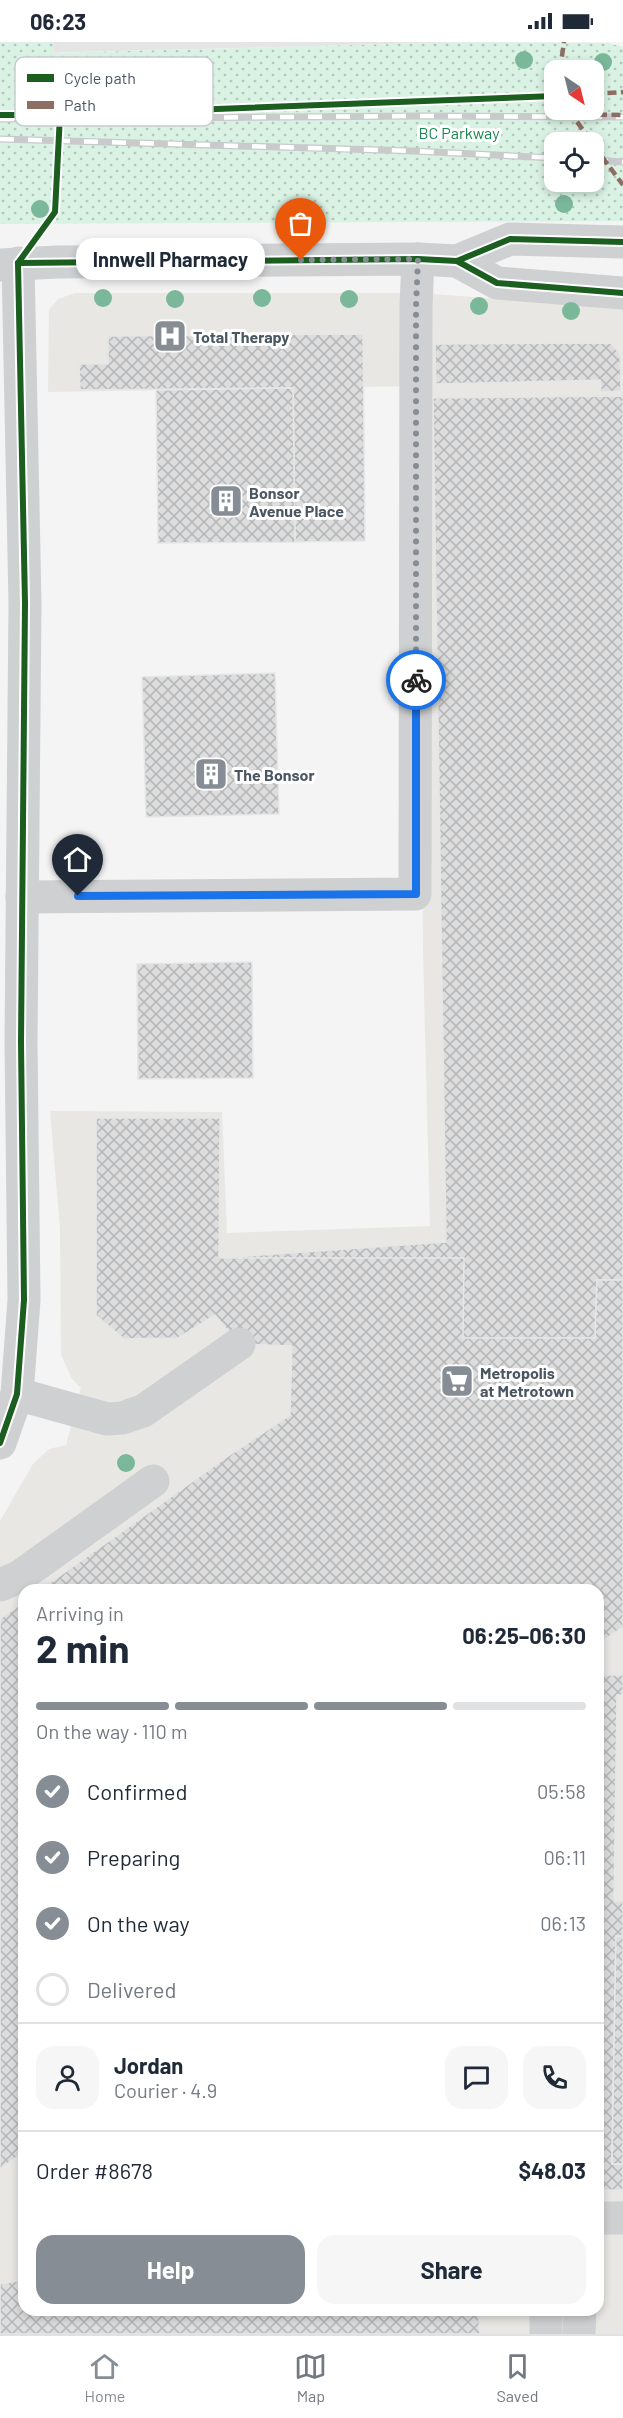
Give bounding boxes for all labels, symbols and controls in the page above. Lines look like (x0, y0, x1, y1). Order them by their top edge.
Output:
text: 06:23 (30, 8, 86, 34)
legend (15, 57, 213, 126)
north arrow (544, 60, 604, 120)
map controls (544, 60, 604, 192)
text: Cycle path (64, 68, 136, 87)
text: Path (64, 95, 96, 114)
park label: BC Parkway (418, 123, 500, 142)
button: locate (544, 132, 604, 192)
pin (275, 198, 326, 260)
icon: bag (284, 207, 317, 240)
callout: Innwell Pharmacy (76, 239, 265, 281)
text: Innwell Pharmacy (93, 247, 248, 271)
hospital icon: Total Therapy (152, 318, 188, 354)
place label: Total Therapy (193, 327, 289, 346)
building icon: Bonsor Avenue Place (208, 483, 244, 519)
place label: Bonsor Avenue Place (249, 483, 344, 520)
courier (386, 650, 446, 710)
icon: bike (400, 664, 433, 697)
building icon: The Bonsor (193, 756, 229, 792)
place label: The Bonsor (234, 765, 315, 784)
pin (52, 834, 103, 896)
icon: home (61, 843, 94, 876)
supermarket icon: Metropolis at Metrotown (439, 1363, 475, 1399)
place label: Metropolis at Metrotown (480, 1363, 574, 1400)
text: Arriving in (36, 1601, 124, 1625)
text: 06:25–06:30 (462, 1622, 586, 1648)
text: 2 min (36, 1624, 129, 1671)
text: On the way · 110 m (36, 1719, 187, 1743)
icon: check (36, 1775, 69, 1808)
text: Confirmed (87, 1778, 187, 1804)
text: 05:58 (537, 1779, 586, 1803)
icon: check (36, 1841, 69, 1874)
text: Preparing (87, 1844, 180, 1870)
text: 06:11 (544, 1845, 586, 1869)
icon: check (36, 1907, 69, 1940)
text: On the way (87, 1910, 190, 1936)
text: 06:13 (540, 1911, 586, 1935)
text: Delivered (87, 1976, 176, 2002)
button: person (36, 2046, 99, 2109)
button: chat (445, 2046, 508, 2109)
button: phone (523, 2046, 586, 2109)
text: Jordan (114, 2052, 183, 2078)
text: Courier · 4.9 (114, 2078, 217, 2102)
text: Order #8678 (36, 2157, 153, 2183)
text: $48.03 (518, 2157, 586, 2183)
button: Help (36, 2235, 305, 2304)
button: Share (317, 2235, 586, 2304)
tab: Home (85, 2350, 125, 2405)
tab: Map (294, 2350, 327, 2405)
tab: Saved (496, 2350, 538, 2405)

